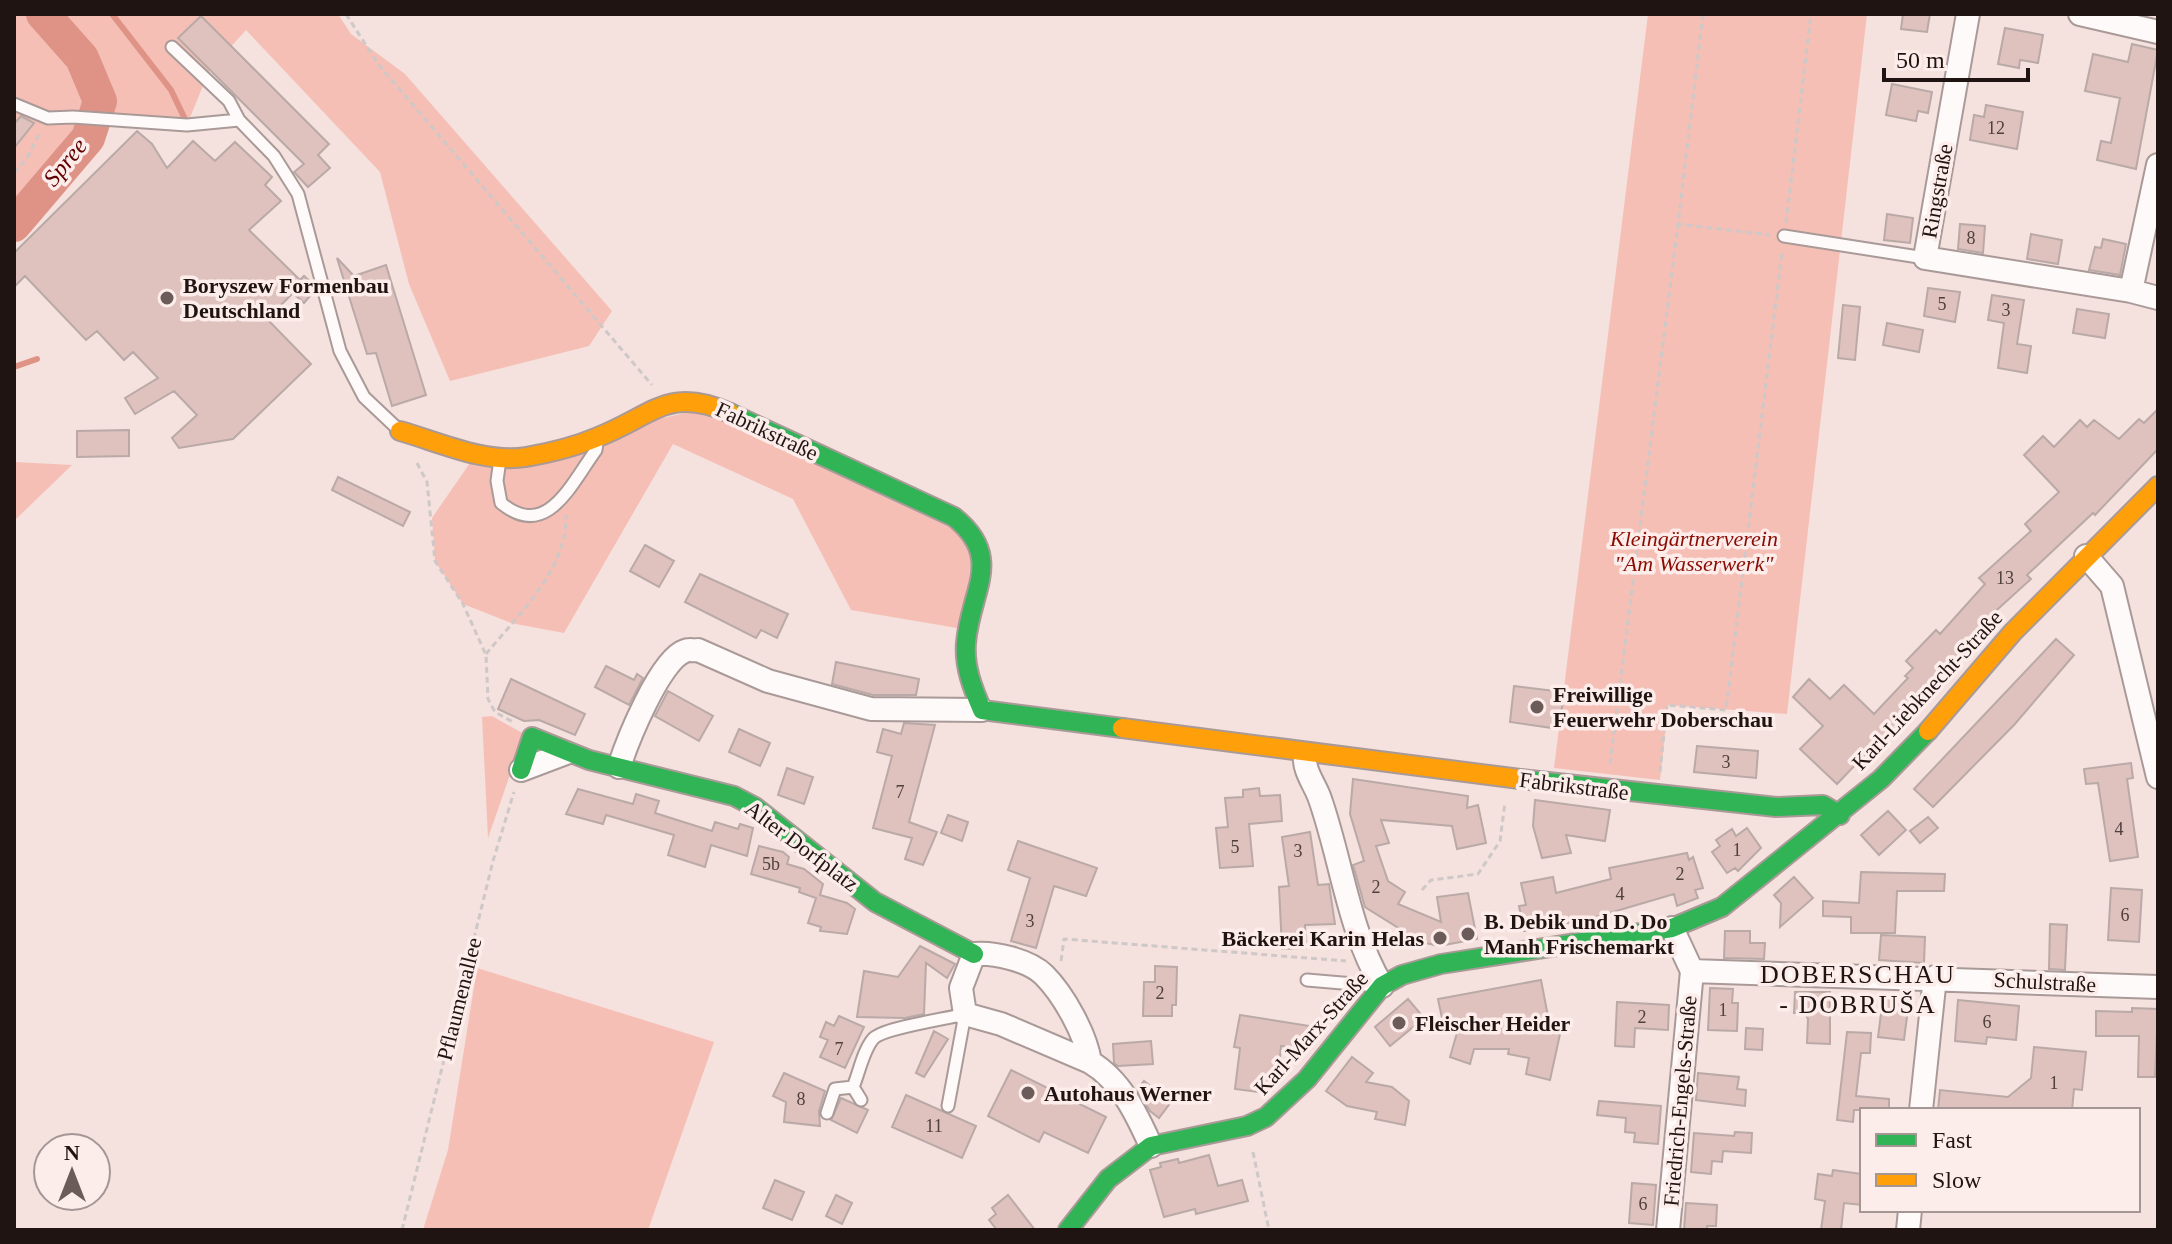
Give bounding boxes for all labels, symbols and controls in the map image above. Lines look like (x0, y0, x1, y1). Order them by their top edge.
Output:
scale bar (1884, 32, 2028, 82)
text: 50 m (1896, 47, 1945, 73)
house number: 12 (1987, 118, 2005, 138)
water label: Spree (38, 133, 92, 191)
street label: Ringstraße (1916, 142, 1958, 240)
house number: 8 (1967, 228, 1976, 248)
place label: Boryszew Formenbau Deutschland (183, 273, 389, 323)
marker: Boryszew Formenbau Deutschland (158, 289, 176, 307)
house number: 5 (1938, 294, 1947, 314)
house number: 3 (2002, 300, 2011, 320)
street label: Fabrikstraße (712, 396, 822, 466)
park label: Kleingärtnerverein "Am Wasserwerk" (1609, 526, 1778, 576)
house number: 13 (1996, 568, 2014, 588)
street label: Karl-Liebknecht-Straße (1847, 605, 2007, 775)
place label: Freiwillige Feuerwehr Doberschau (1553, 682, 1773, 732)
marker: Freiwillige Feuerwehr Doberschau (1528, 698, 1546, 716)
house number: 3 (1722, 752, 1731, 772)
street label: Fabrikstraße (1518, 767, 1630, 805)
house number: 7 (896, 782, 905, 802)
street label: Alter Dorfplatz (741, 795, 864, 897)
house number: 4 (2115, 819, 2124, 839)
house number: 5 (1231, 837, 1240, 857)
house number: 1 (1733, 840, 1742, 860)
house number: 3 (1294, 841, 1303, 861)
house number: 5b (762, 854, 780, 874)
house number: 2 (1676, 864, 1685, 884)
house number: 2 (1372, 877, 1381, 897)
house number: 4 (1616, 884, 1625, 904)
house number: 6 (2121, 905, 2130, 925)
place label: B. Debik und D. Do Manh Frischemarkt (1484, 909, 1675, 959)
house number: 3 (1026, 911, 1035, 931)
marker: B. Debik und D. Do Manh Frischemarkt (1459, 925, 1477, 943)
place label: Bäckerei Karin Helas (1222, 926, 1424, 951)
marker: Bäckerei Karin Helas (1431, 929, 1449, 947)
street label: Pflaumenallee (432, 935, 486, 1063)
district label: DOBERSCHAU - DOBRUŠA (1760, 960, 1956, 1019)
street label: Karl-Marx-Straße (1249, 966, 1373, 1100)
street label: Schulstraße (1993, 967, 2097, 997)
house number: 2 (1156, 983, 1165, 1003)
street label: Friedrich-Engels-Straße (1658, 995, 1702, 1207)
house number: 1 (1719, 1000, 1728, 1020)
house number: 2 (1638, 1007, 1647, 1027)
place label: Fleischer Heider (1415, 1011, 1571, 1036)
house number: 6 (1983, 1012, 1992, 1032)
marker: Fleischer Heider (1390, 1014, 1408, 1032)
house number: 7 (835, 1039, 844, 1059)
house number: 1 (2050, 1073, 2059, 1093)
place label: Autohaus Werner (1044, 1081, 1212, 1106)
marker: Autohaus Werner (1019, 1084, 1037, 1102)
house number: 8 (797, 1089, 806, 1109)
legend (1860, 1108, 2140, 1212)
house number: 11 (925, 1116, 943, 1136)
text: Fast (1932, 1127, 1972, 1153)
north arrow (32, 1132, 112, 1212)
text: N (64, 1140, 80, 1165)
text: Slow (1932, 1167, 1982, 1193)
house number: 6 (1639, 1194, 1648, 1214)

